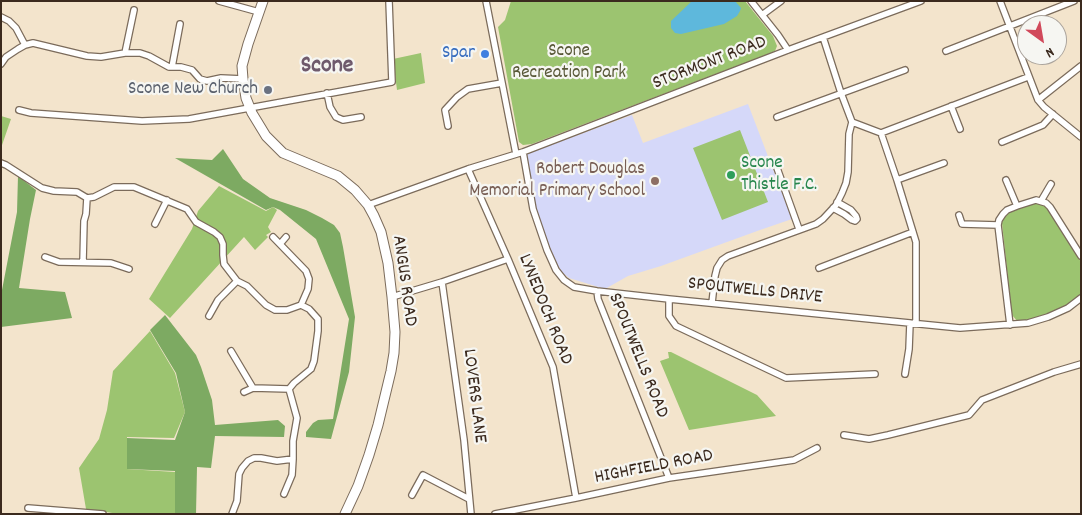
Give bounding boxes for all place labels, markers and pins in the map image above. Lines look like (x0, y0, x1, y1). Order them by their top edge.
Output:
place label: Spar (442, 43, 475, 65)
marker: Spar (479, 48, 491, 60)
place label: Scone New Church (128, 79, 258, 101)
marker: Scone New Church (262, 84, 274, 96)
place label: Scone Thistle F.C. (741, 153, 817, 197)
place label: Robert Douglas Memorial Primary School (469, 159, 645, 203)
marker: Scone Thistle F.C. (725, 169, 737, 181)
marker: Robert Douglas Memorial Primary School (649, 175, 661, 187)

